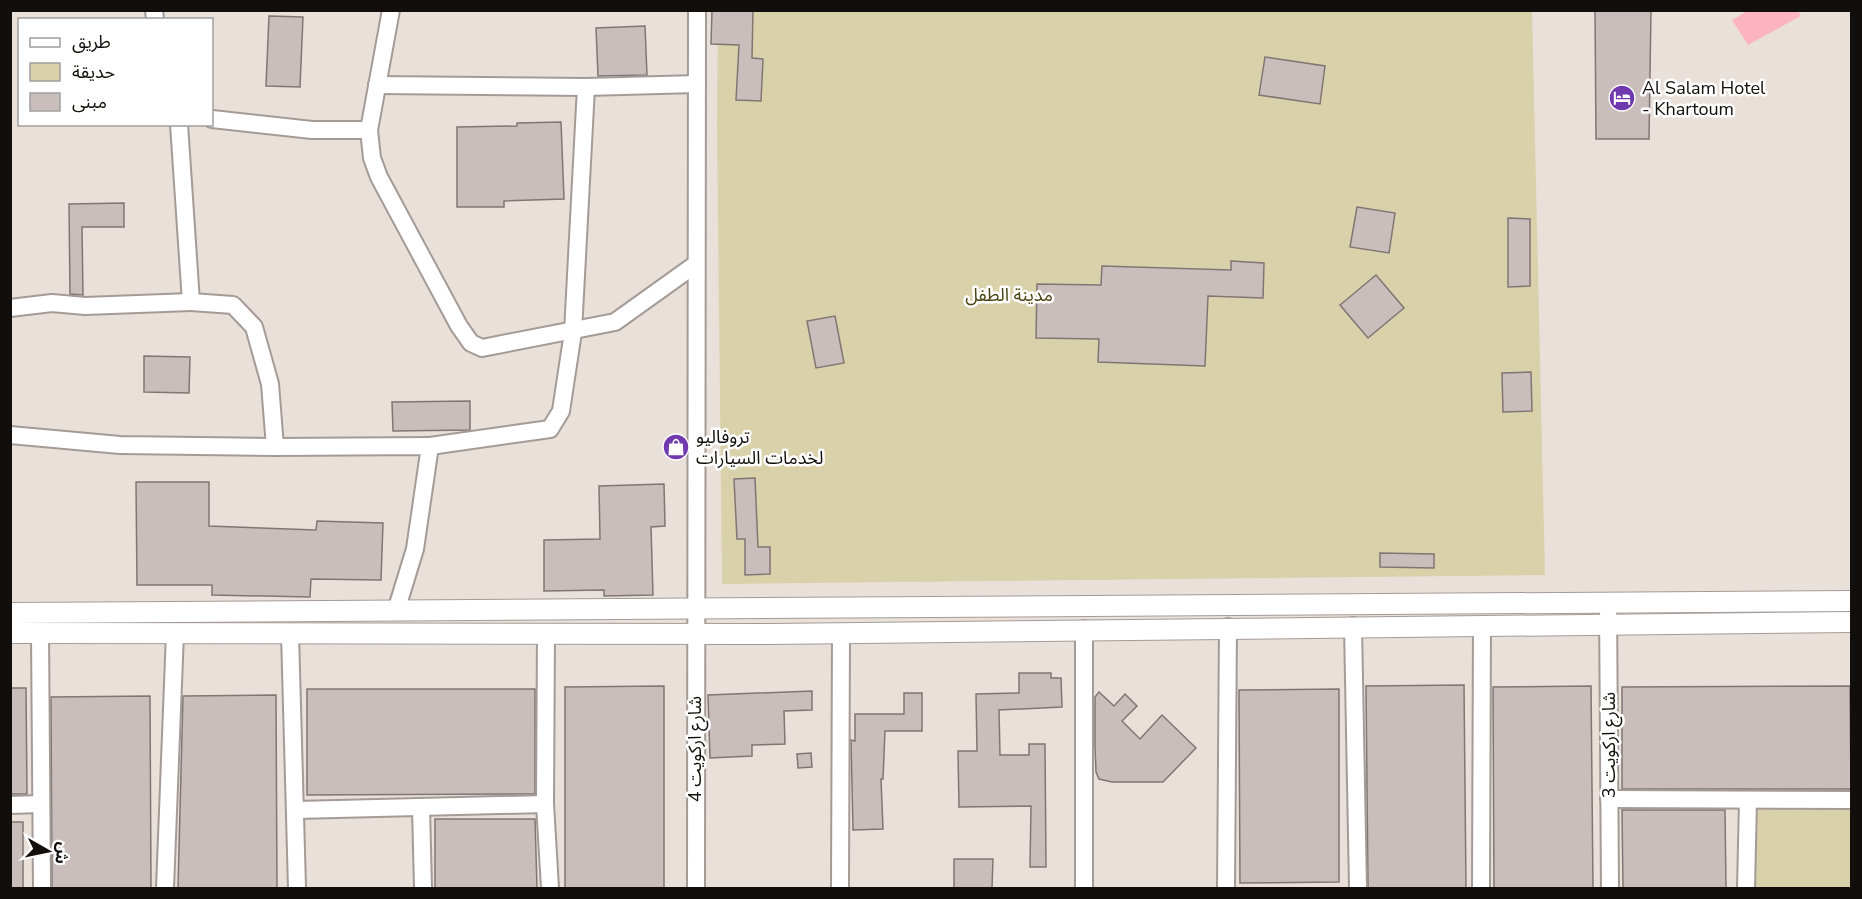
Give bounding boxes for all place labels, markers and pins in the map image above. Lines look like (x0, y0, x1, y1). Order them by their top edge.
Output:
place label: Al Salam Hotel - Khartoum (1642, 76, 1766, 121)
hotel icon: Al Salam Hotel - Khartoum (1607, 83, 1637, 113)
place label: تروفاليو لخدمات السيارات (696, 425, 823, 470)
shop icon: تروفاليو لخدمات السيارات (661, 432, 691, 462)

